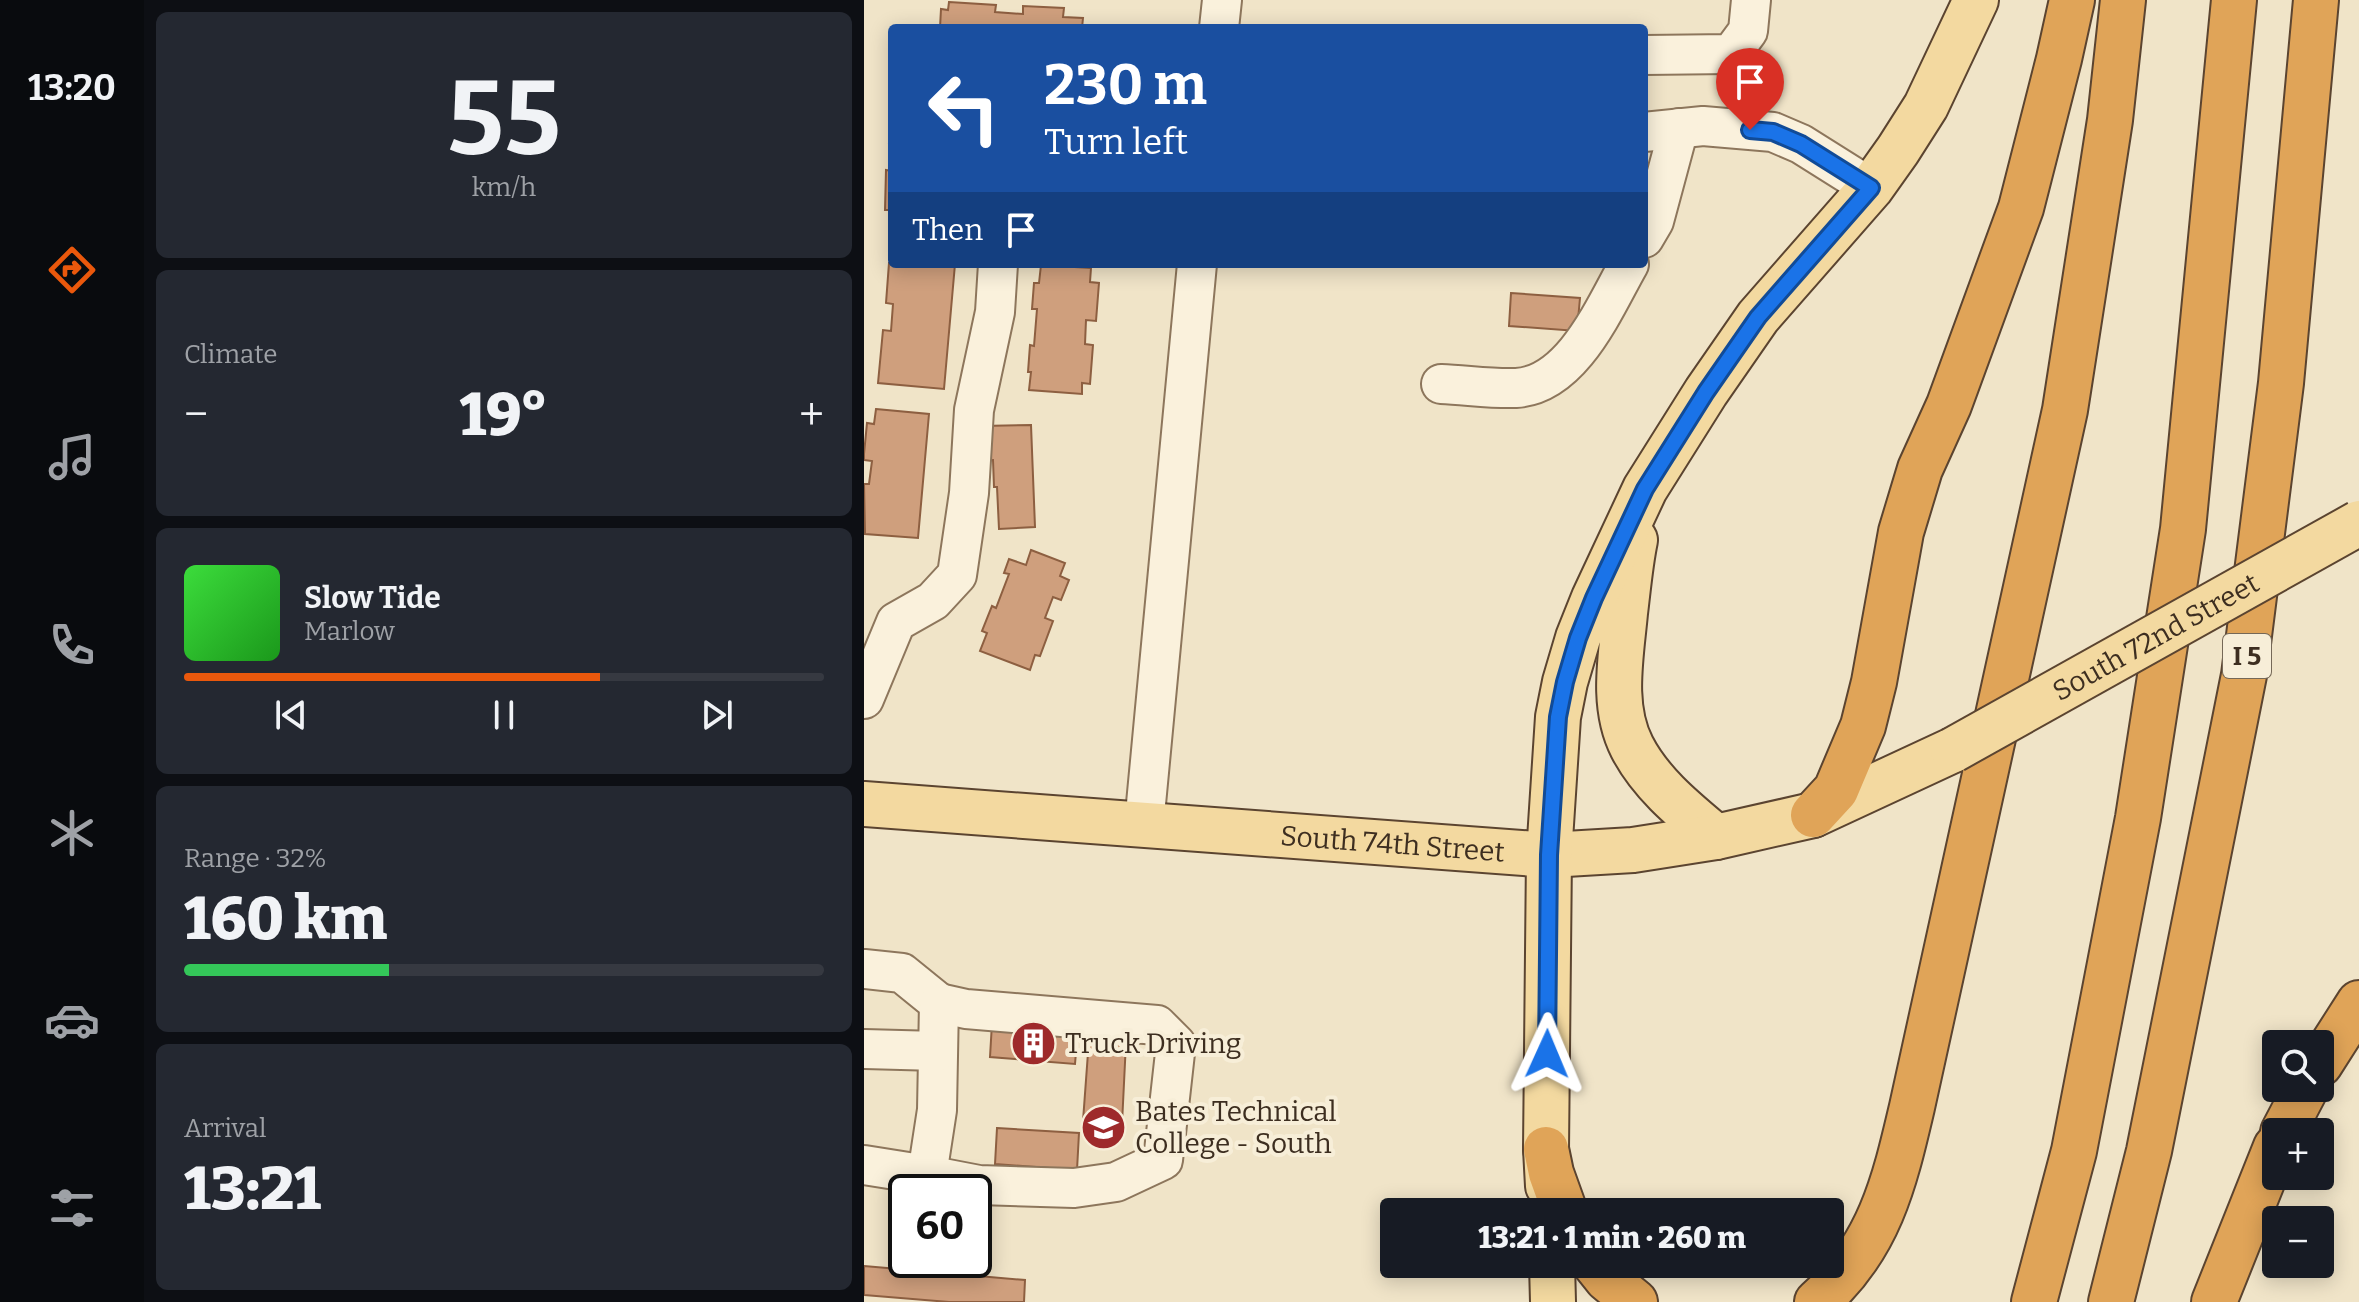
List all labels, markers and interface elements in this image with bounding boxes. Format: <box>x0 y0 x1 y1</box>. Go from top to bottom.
pin <box>1716 48 1784 130</box>
text: 230 m <box>1044 52 1207 119</box>
icon: left <box>912 56 1016 160</box>
text: 55 <box>447 57 561 182</box>
icon: arrive <box>1728 60 1772 104</box>
text: 13:20 <box>28 66 116 110</box>
text: Turn left <box>1044 120 1188 164</box>
text: km/h <box>472 172 536 203</box>
icon: arrive <box>999 208 1043 252</box>
text: Then <box>912 212 983 248</box>
icon: directions <box>44 242 100 298</box>
text: Climate <box>184 339 278 370</box>
text: 19° <box>459 379 548 451</box>
text: − <box>184 388 208 441</box>
text: + <box>799 388 824 441</box>
icon: music <box>44 429 100 485</box>
street label: South 72nd Street <box>2047 566 2264 708</box>
text: Slow Tide <box>304 580 441 616</box>
text: Marlow <box>304 616 395 647</box>
icon: phone <box>44 617 100 673</box>
road number: I 5 <box>2223 634 2271 678</box>
icon: previous <box>269 693 313 737</box>
icon: pause <box>482 693 526 737</box>
icon: next <box>695 693 739 737</box>
icon: climate <box>44 805 100 861</box>
street label: South 74th Street <box>1279 819 1506 868</box>
text: Range · 32% <box>184 843 327 874</box>
text: 160 km <box>184 883 387 955</box>
icon: car <box>44 992 100 1048</box>
position arrow <box>1505 1012 1589 1096</box>
building icon: Truck Driving <box>1010 1019 1058 1067</box>
place label: Truck Driving <box>1065 1027 1241 1060</box>
map controls <box>2262 1030 2334 1278</box>
button: search <box>2262 1030 2334 1102</box>
place label: Bates Technical College - South <box>1135 1095 1337 1160</box>
school or university icon: Bates Technical College - South <box>1080 1103 1128 1151</box>
text: Arrival <box>184 1113 266 1144</box>
button: + <box>2262 1118 2334 1190</box>
text: 13:21 <box>184 1153 321 1225</box>
speed limit sign: 60 <box>888 1174 992 1278</box>
icon: filters <box>44 1180 100 1236</box>
button: − <box>2262 1206 2334 1278</box>
text: 13:21 · 1 min · 260 m <box>1478 1220 1746 1256</box>

